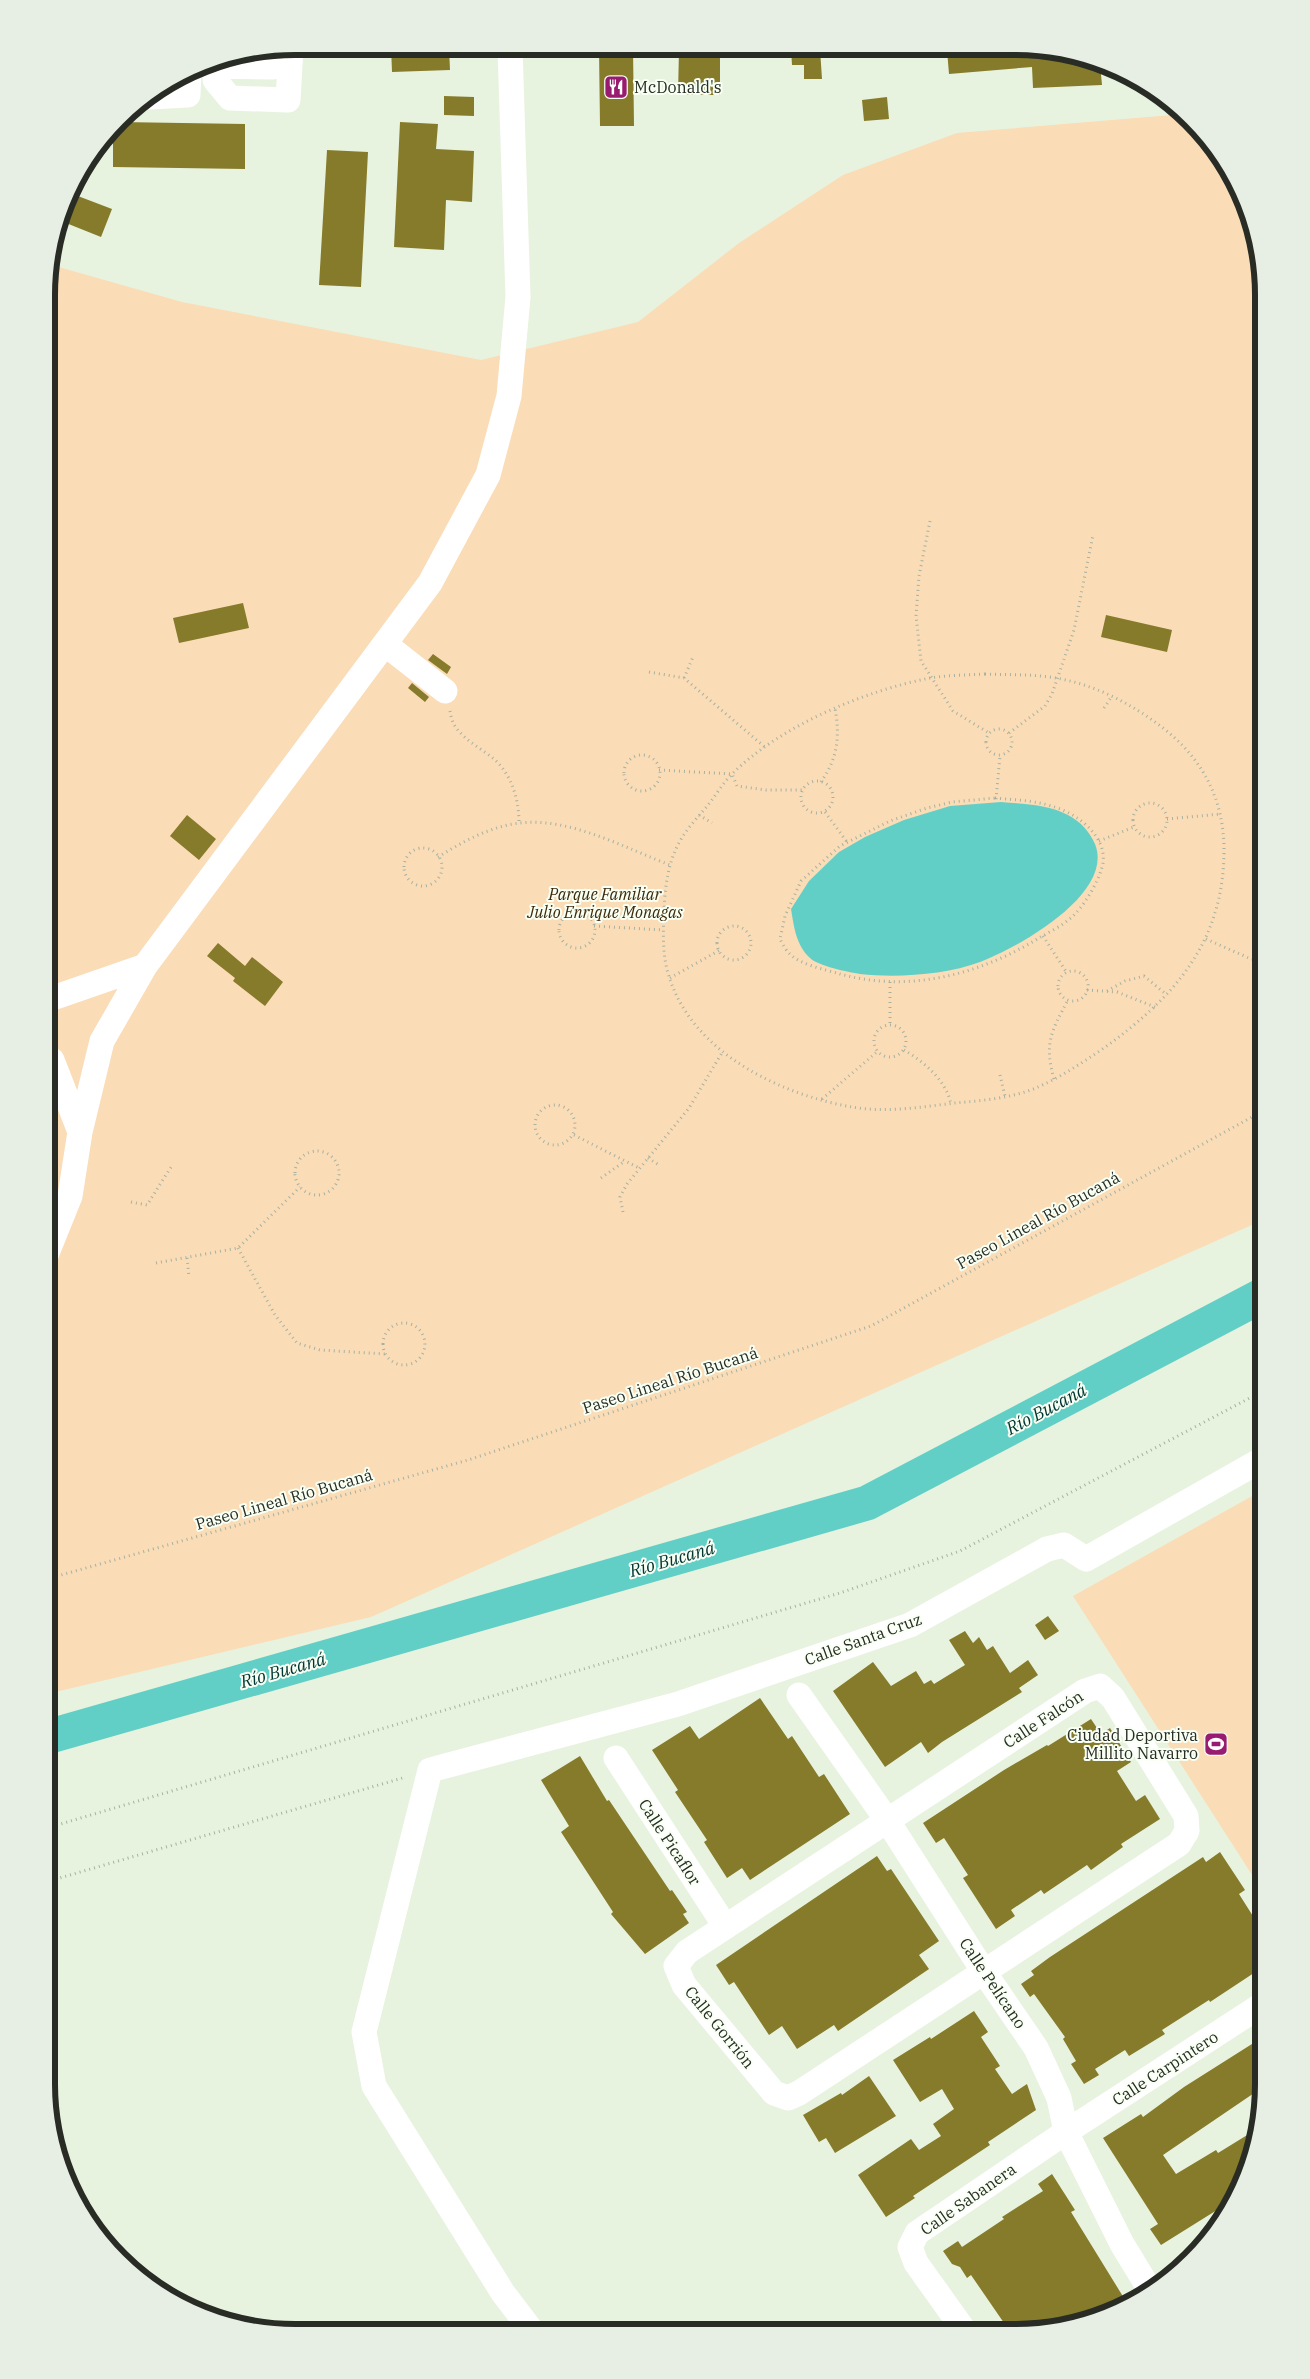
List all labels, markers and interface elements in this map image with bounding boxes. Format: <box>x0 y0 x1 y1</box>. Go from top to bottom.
restaurant icon: McDonald's <box>603 74 629 100</box>
place label: McDonald's <box>634 77 722 97</box>
park label: Parque Familiar Julio Enrique Monagas <box>526 884 683 922</box>
street label: Paseo Lineal Río Bucaná <box>953 1167 1123 1273</box>
street label: Paseo Lineal Río Bucaná <box>580 1342 760 1418</box>
water label: Río Bucaná <box>1001 1378 1090 1440</box>
street label: Paseo Lineal Río Bucaná <box>193 1464 375 1534</box>
water label: Río Bucaná <box>626 1536 718 1582</box>
street label: Calle Santa Cruz <box>802 1609 924 1669</box>
water label: Río Bucaná <box>237 1647 329 1693</box>
street label: Calle Falcón <box>999 1686 1087 1752</box>
place label: Ciudad Deportiva Millito Navarro <box>1067 1725 1198 1763</box>
sports icon: Ciudad Deportiva Millito Navarro <box>1203 1731 1229 1757</box>
street label: Calle Picaflor <box>635 1795 705 1889</box>
street label: Calle Pelícano <box>955 1934 1031 2032</box>
street label: Calle Gorrión <box>681 1982 759 2072</box>
street label: Calle Carpintero <box>1108 2026 1222 2110</box>
street label: Calle Sabanera <box>916 2159 1020 2239</box>

